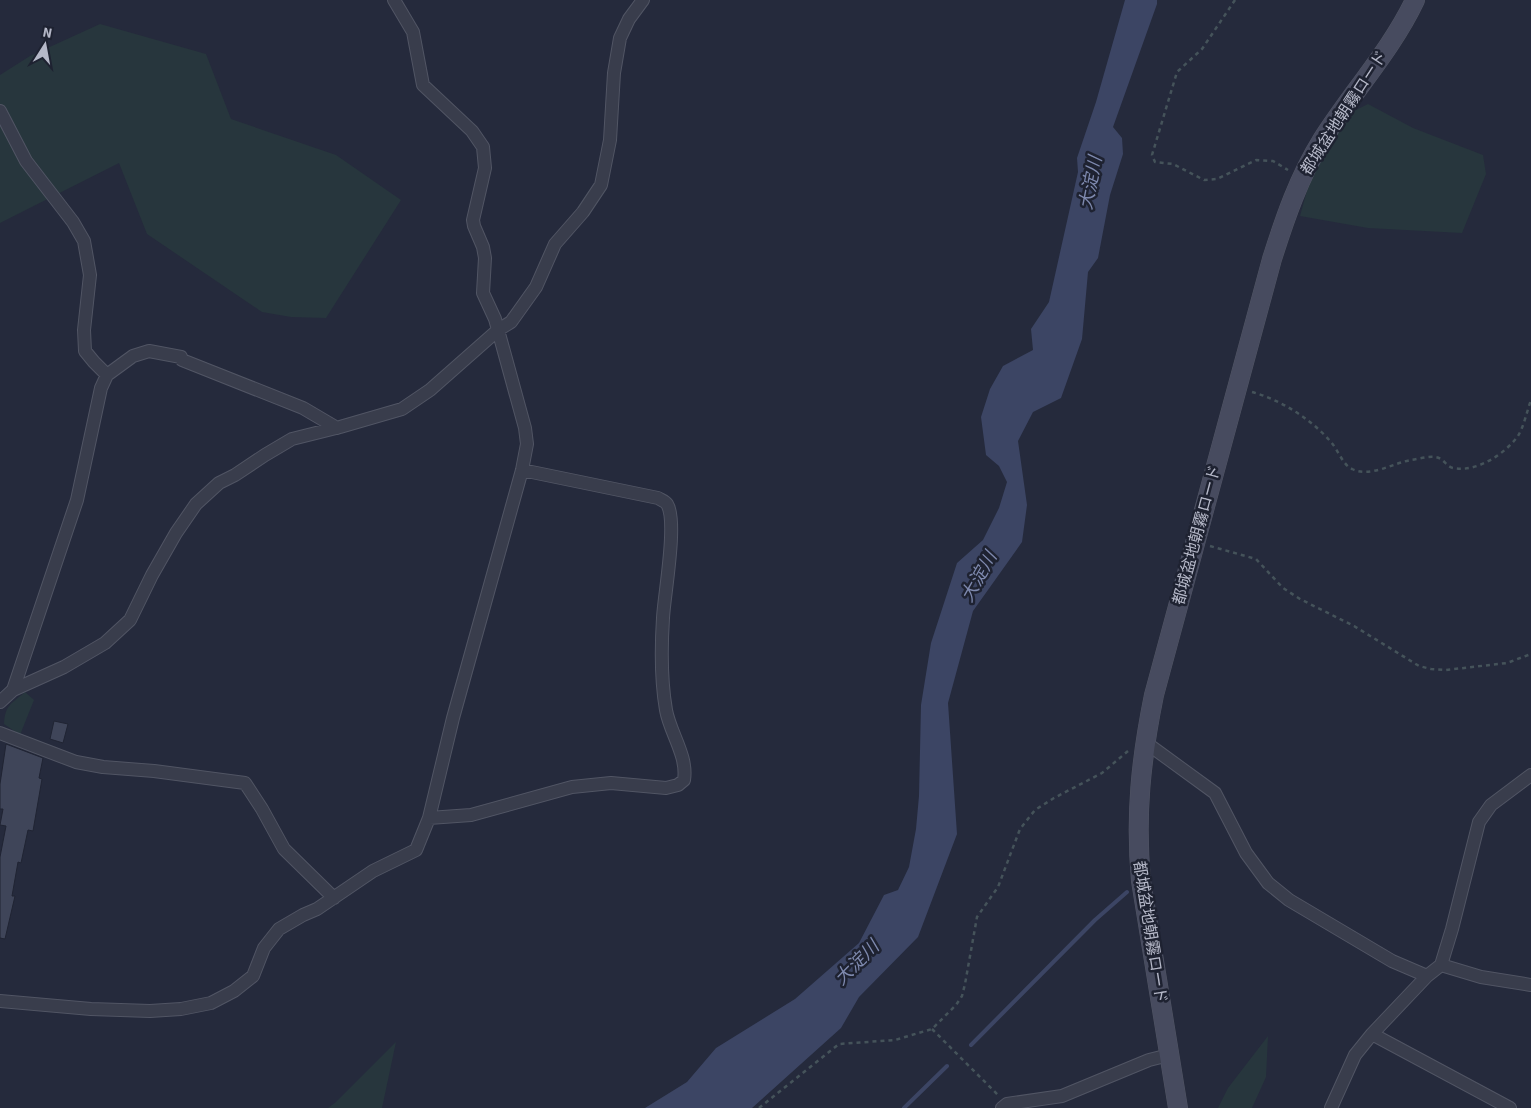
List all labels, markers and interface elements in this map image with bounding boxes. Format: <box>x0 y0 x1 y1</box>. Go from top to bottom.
north arrow <box>20 20 70 70</box>
text: N <box>41 23 54 44</box>
street label: 都城盆地朝霧ロード <box>1296 47 1392 179</box>
water label: 大淀川 <box>1074 152 1109 212</box>
street label: 都城盆地朝霧ロード <box>1168 463 1226 607</box>
water label: 大淀川 <box>955 546 1004 607</box>
street label: 都城盆地朝霧ロード <box>1128 859 1172 1005</box>
water label: 大淀川 <box>829 934 886 991</box>

